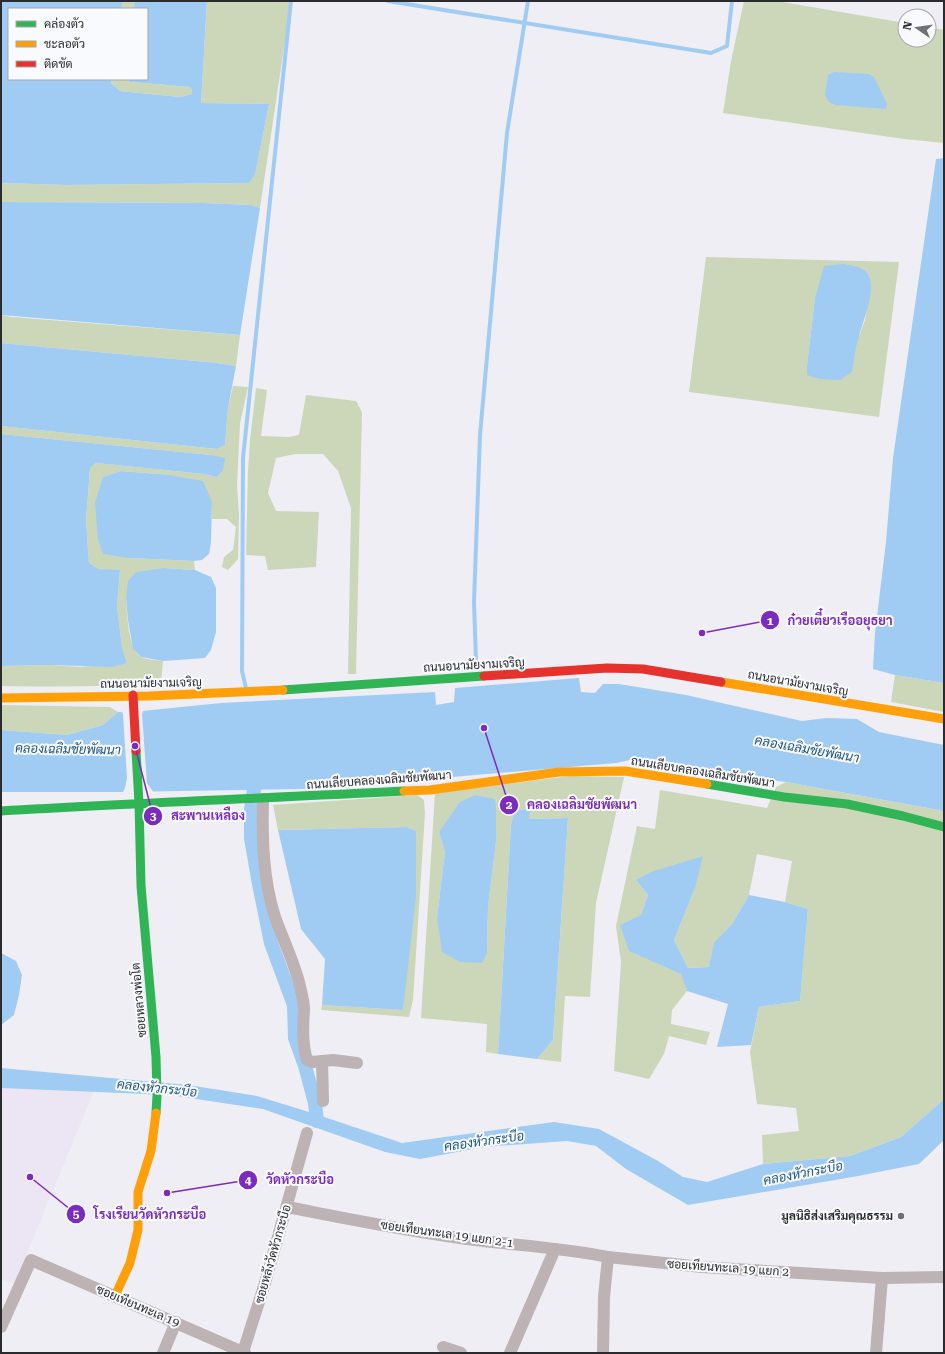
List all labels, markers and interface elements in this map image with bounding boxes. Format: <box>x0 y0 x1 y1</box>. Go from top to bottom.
legend <box>8 8 148 80</box>
north arrow <box>897 8 937 48</box>
text: คล่องตัว <box>44 17 84 31</box>
text: N <box>900 20 915 31</box>
text: ชะลอตัว <box>44 37 85 51</box>
text: ติดขัด <box>44 57 73 71</box>
text: ก๋วยเตี๋ยวเรืออยุธยา <box>787 607 893 631</box>
callout: ก๋วยเตี๋ยวเรืออยุธยา <box>760 608 901 633</box>
text: 1 <box>767 614 774 628</box>
street label: ถนนอนามัยงามเจริญ <box>423 655 525 675</box>
street label: ถนนอนามัยงามเจริญ <box>747 667 849 699</box>
street label: ถนนอนามัยงามเจริญ <box>100 675 202 691</box>
water label: คลองเฉลิมชัยพัฒนา <box>754 731 861 766</box>
water label: คลองเฉลิมชัยพัฒนา <box>15 740 121 757</box>
street label: ถนนเลียบคลองเฉลิมชัยพัฒนา <box>630 753 776 790</box>
street label: ถนนเลียบคลองเฉลิมชัยพัฒนา <box>306 767 452 792</box>
callout: คลองเฉลิมชัยพัฒนา <box>499 792 645 817</box>
text: คลองเฉลิมชัยพัฒนา <box>527 796 637 812</box>
text: 2 <box>506 798 513 812</box>
callout: สะพานเหลือง <box>143 803 253 828</box>
text: สะพานเหลือง <box>171 806 245 823</box>
text: 3 <box>150 809 157 823</box>
street label: ซอยหลวงพ่อโต <box>128 962 149 1038</box>
water label: คลองหัวกระบือ <box>116 1074 198 1100</box>
water label: คลองหัวกระบือ <box>443 1126 525 1154</box>
water label: คลองหัวกระบือ <box>762 1156 844 1188</box>
callout: วัดหัวกระบือ <box>238 1167 342 1192</box>
text: วัดหัวกระบือ <box>266 1170 334 1187</box>
text: 4 <box>245 1173 252 1187</box>
callout: โรงเรียนวัดหัวกระบือ <box>66 1202 215 1227</box>
street label: ซอยหลังวัดหัวกระบือ <box>252 1203 294 1305</box>
text: โรงเรียนวัดหัวกระบือ <box>93 1205 206 1222</box>
text: 5 <box>73 1207 80 1221</box>
place label: มูลนิธิส่งเสริมคุณธรรม <box>781 1209 893 1224</box>
marker: มูลนิธิส่งเสริมคุณธรรม <box>896 1211 906 1221</box>
street label: ซอยเทียนทะเล 19 แยก 2-1 <box>379 1217 515 1250</box>
street label: ซอยเทียนทะเล 19 แยก 2 <box>666 1256 790 1279</box>
street label: ซอยเทียนทะเล 19 <box>94 1281 182 1330</box>

